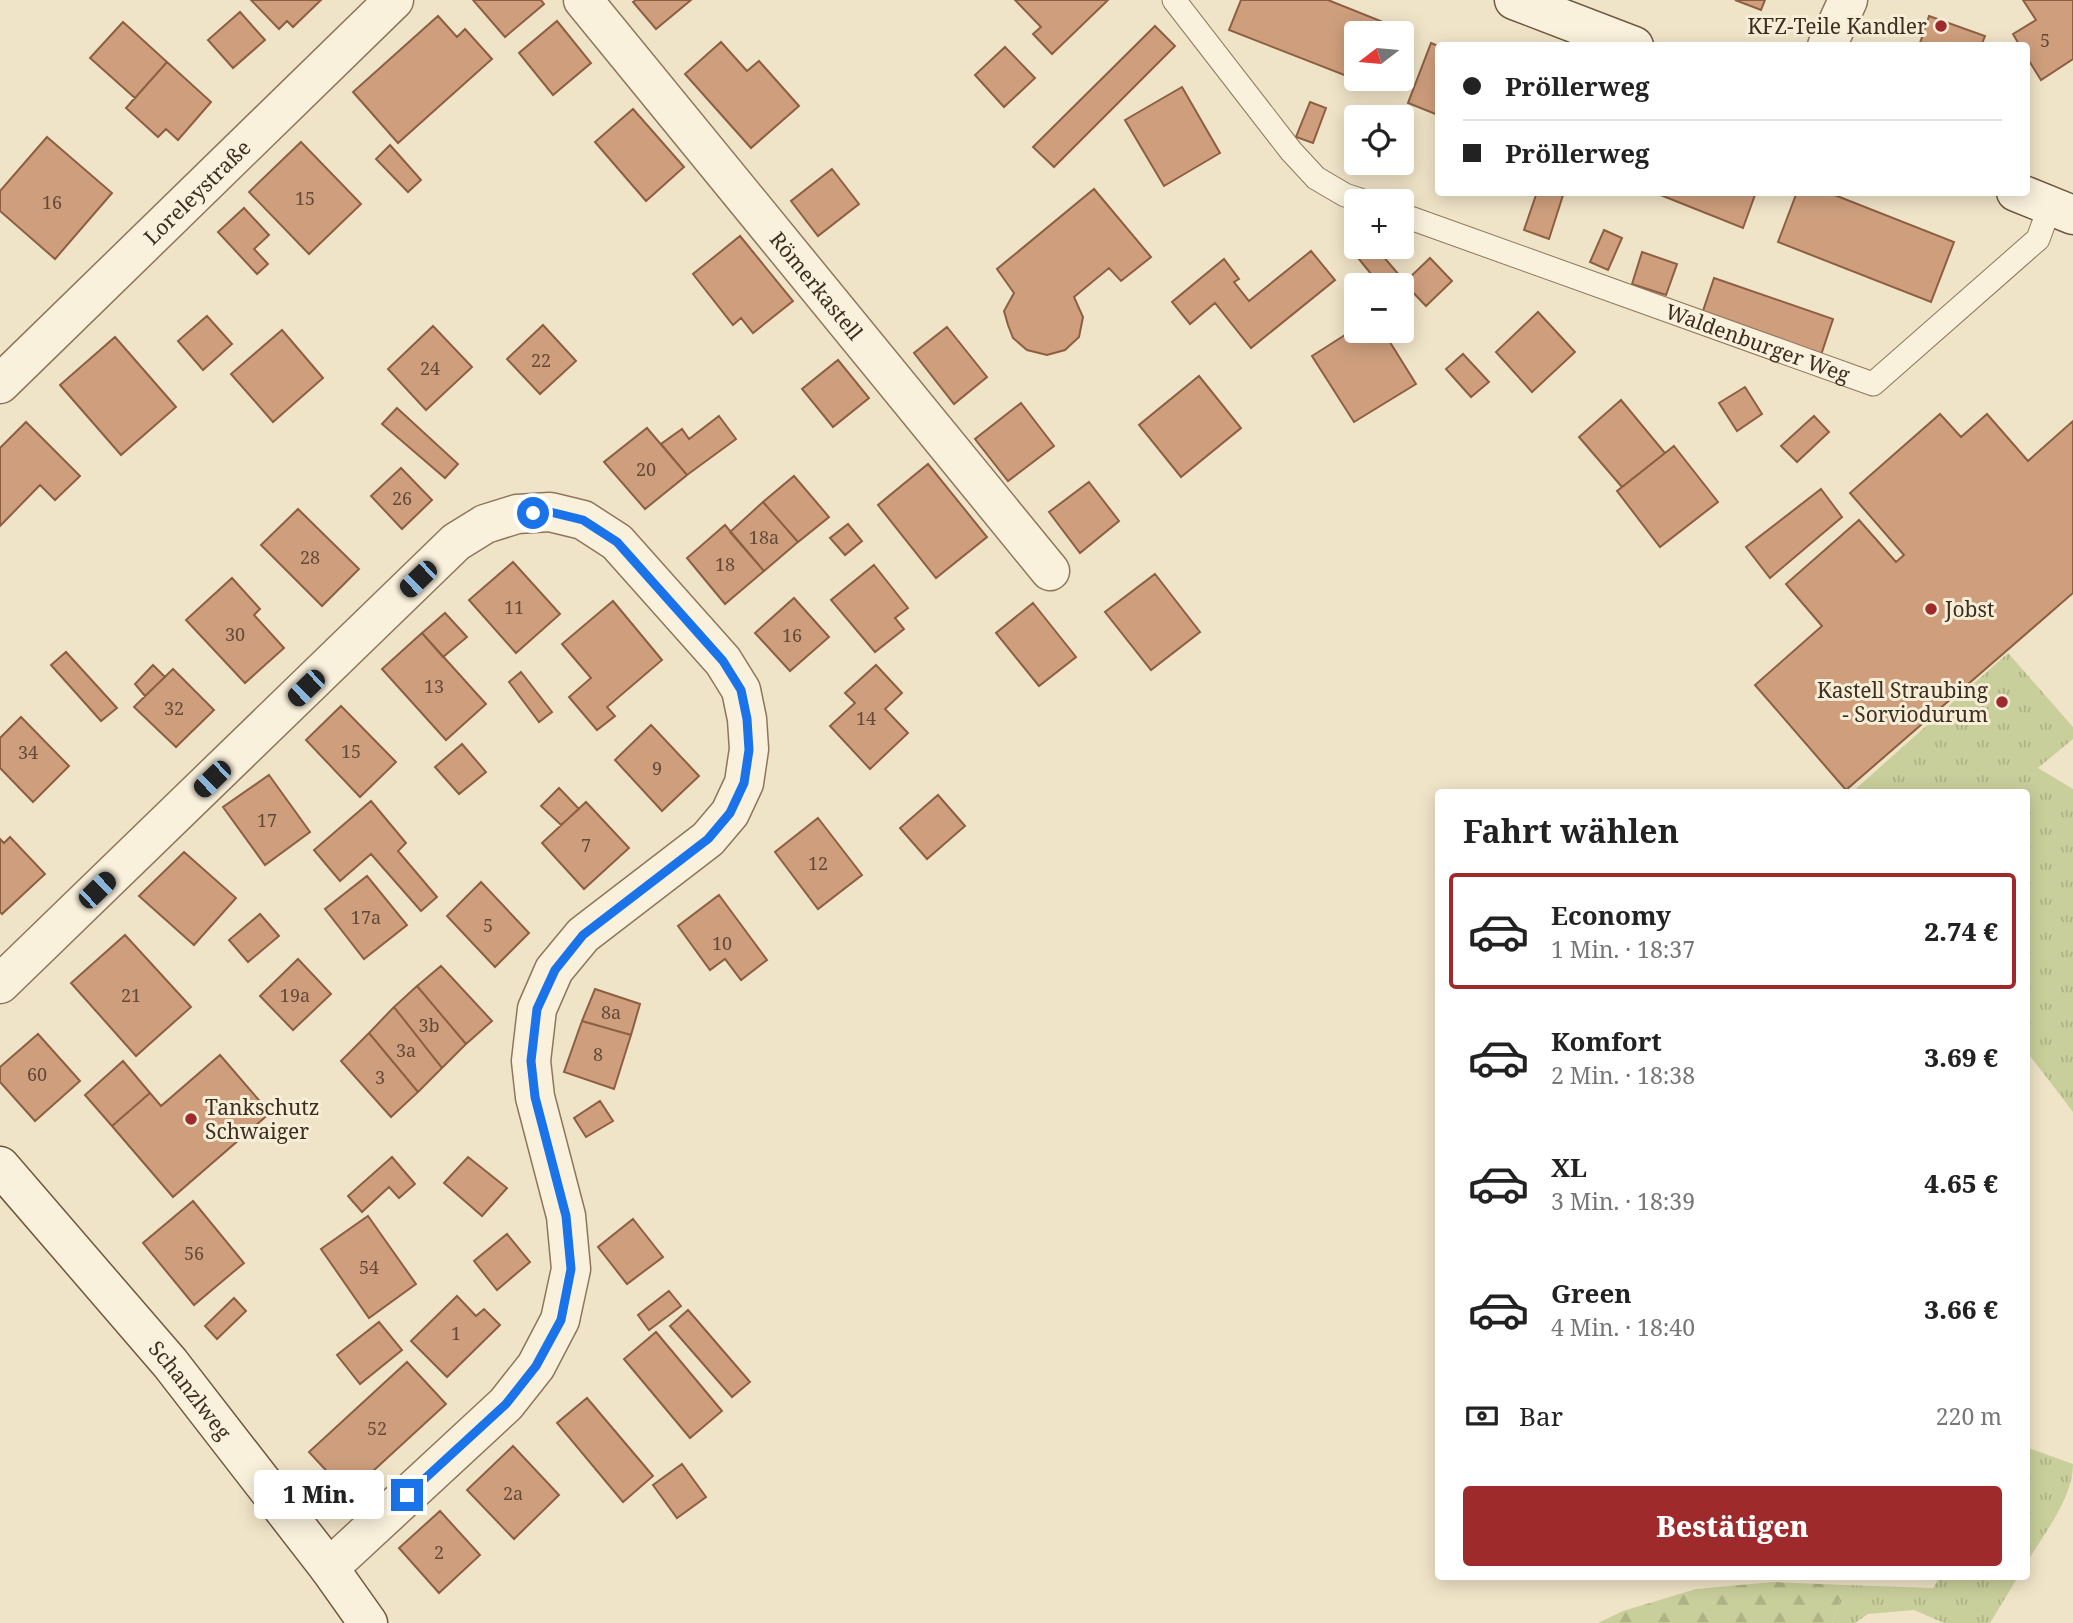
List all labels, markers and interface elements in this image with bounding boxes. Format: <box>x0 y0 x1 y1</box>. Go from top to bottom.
place label: KFZ-Teile Kandler <box>1747 12 1927 40</box>
marker: KFZ-Teile Kandler <box>1933 18 1949 34</box>
north arrow <box>1344 21 1414 91</box>
map controls <box>1344 21 1414 343</box>
house number: 5 <box>2040 28 2050 52</box>
text: Pröllerweg <box>1505 68 1650 104</box>
button: locate <box>1344 105 1414 175</box>
street label: Loreleystraße <box>137 134 257 251</box>
text: Pröllerweg <box>1505 135 1650 171</box>
house number: 15 <box>295 186 315 210</box>
button: + <box>1344 189 1414 259</box>
house number: 16 <box>42 190 62 214</box>
street label: Römerkastell <box>764 226 870 346</box>
button: − <box>1344 273 1414 343</box>
street label: Waldenburger Weg <box>1662 297 1854 389</box>
house number: 22 <box>531 348 551 372</box>
house number: 24 <box>420 356 440 380</box>
house number: 20 <box>636 457 656 481</box>
house number: 26 <box>392 486 412 510</box>
route start <box>517 497 549 529</box>
house number: 18a <box>749 525 779 549</box>
house number: 28 <box>300 545 320 569</box>
house number: 18 <box>715 552 735 576</box>
car <box>396 557 441 601</box>
house number: 11 <box>504 595 524 619</box>
place label: Jobst <box>1944 595 1994 623</box>
marker: Jobst <box>1923 601 1939 617</box>
house number: 30 <box>225 622 245 646</box>
house number: 16 <box>782 623 802 647</box>
car <box>284 666 329 710</box>
house number: 13 <box>424 674 444 698</box>
place label: Kastell Straubing - Sorviodurum <box>1817 676 1989 728</box>
marker: Kastell Straubing - Sorviodurum <box>1994 694 2010 710</box>
house number: 32 <box>164 696 184 720</box>
house number: 14 <box>856 706 876 730</box>
house number: 15 <box>341 739 361 763</box>
house number: 34 <box>18 740 38 764</box>
house number: 9 <box>652 756 662 780</box>
car <box>190 757 235 801</box>
house number: 17 <box>257 808 277 832</box>
text: Fahrt wählen <box>1463 809 1679 852</box>
house number: 7 <box>581 833 591 857</box>
house number: 12 <box>808 851 828 875</box>
car <box>75 868 120 912</box>
text: Economy <box>1551 897 1671 933</box>
icon: car <box>1467 900 1530 963</box>
house number: 17a <box>351 905 381 929</box>
house number: 5 <box>483 913 493 937</box>
text: 2.74 € <box>1924 913 1998 949</box>
house number: 10 <box>712 931 732 955</box>
text: 1 Min. · 18:37 <box>1551 933 1695 965</box>
house number: 21 <box>121 983 141 1007</box>
house number: 19a <box>280 983 310 1007</box>
house number: 8a <box>601 1000 621 1024</box>
house number: 3b <box>418 1013 440 1037</box>
text: Komfort <box>1551 1023 1662 1059</box>
icon: car <box>1467 1026 1530 1089</box>
house number: 3a <box>396 1038 416 1062</box>
text: 3.69 € <box>1924 1039 1998 1075</box>
house number: 8 <box>593 1042 603 1066</box>
text: 2 Min. · 18:38 <box>1551 1059 1695 1091</box>
house number: 60 <box>27 1062 47 1086</box>
house number: 3 <box>375 1065 385 1089</box>
place label: Tankschutz Schwaiger <box>205 1093 320 1145</box>
marker: Tankschutz Schwaiger <box>183 1111 199 1127</box>
text: XL <box>1551 1149 1587 1185</box>
icon: car <box>1467 1152 1530 1215</box>
text: 4.65 € <box>1924 1165 1998 1201</box>
text: 3 Min. · 18:39 <box>1551 1185 1695 1217</box>
house number: 56 <box>184 1241 204 1265</box>
house number: 54 <box>359 1255 379 1279</box>
text: Green <box>1551 1275 1632 1311</box>
icon: car <box>1467 1278 1530 1341</box>
text: 3.66 € <box>1924 1291 1998 1327</box>
text: 4 Min. · 18:40 <box>1551 1311 1695 1343</box>
house number: 1 <box>451 1321 461 1345</box>
street label: Schanzlweg <box>143 1335 238 1446</box>
icon: cash <box>1463 1397 1501 1435</box>
text: Bar <box>1519 1398 1563 1434</box>
text: 220 m <box>1936 1400 2002 1432</box>
house number: 52 <box>367 1416 387 1440</box>
callout: 1 Min. <box>253 1470 382 1520</box>
text: 1 Min. <box>283 1478 355 1510</box>
route end <box>391 1479 423 1511</box>
house number: 2a <box>503 1481 523 1505</box>
button: Bestätigen <box>1463 1486 2002 1566</box>
house number: 2 <box>434 1540 444 1564</box>

